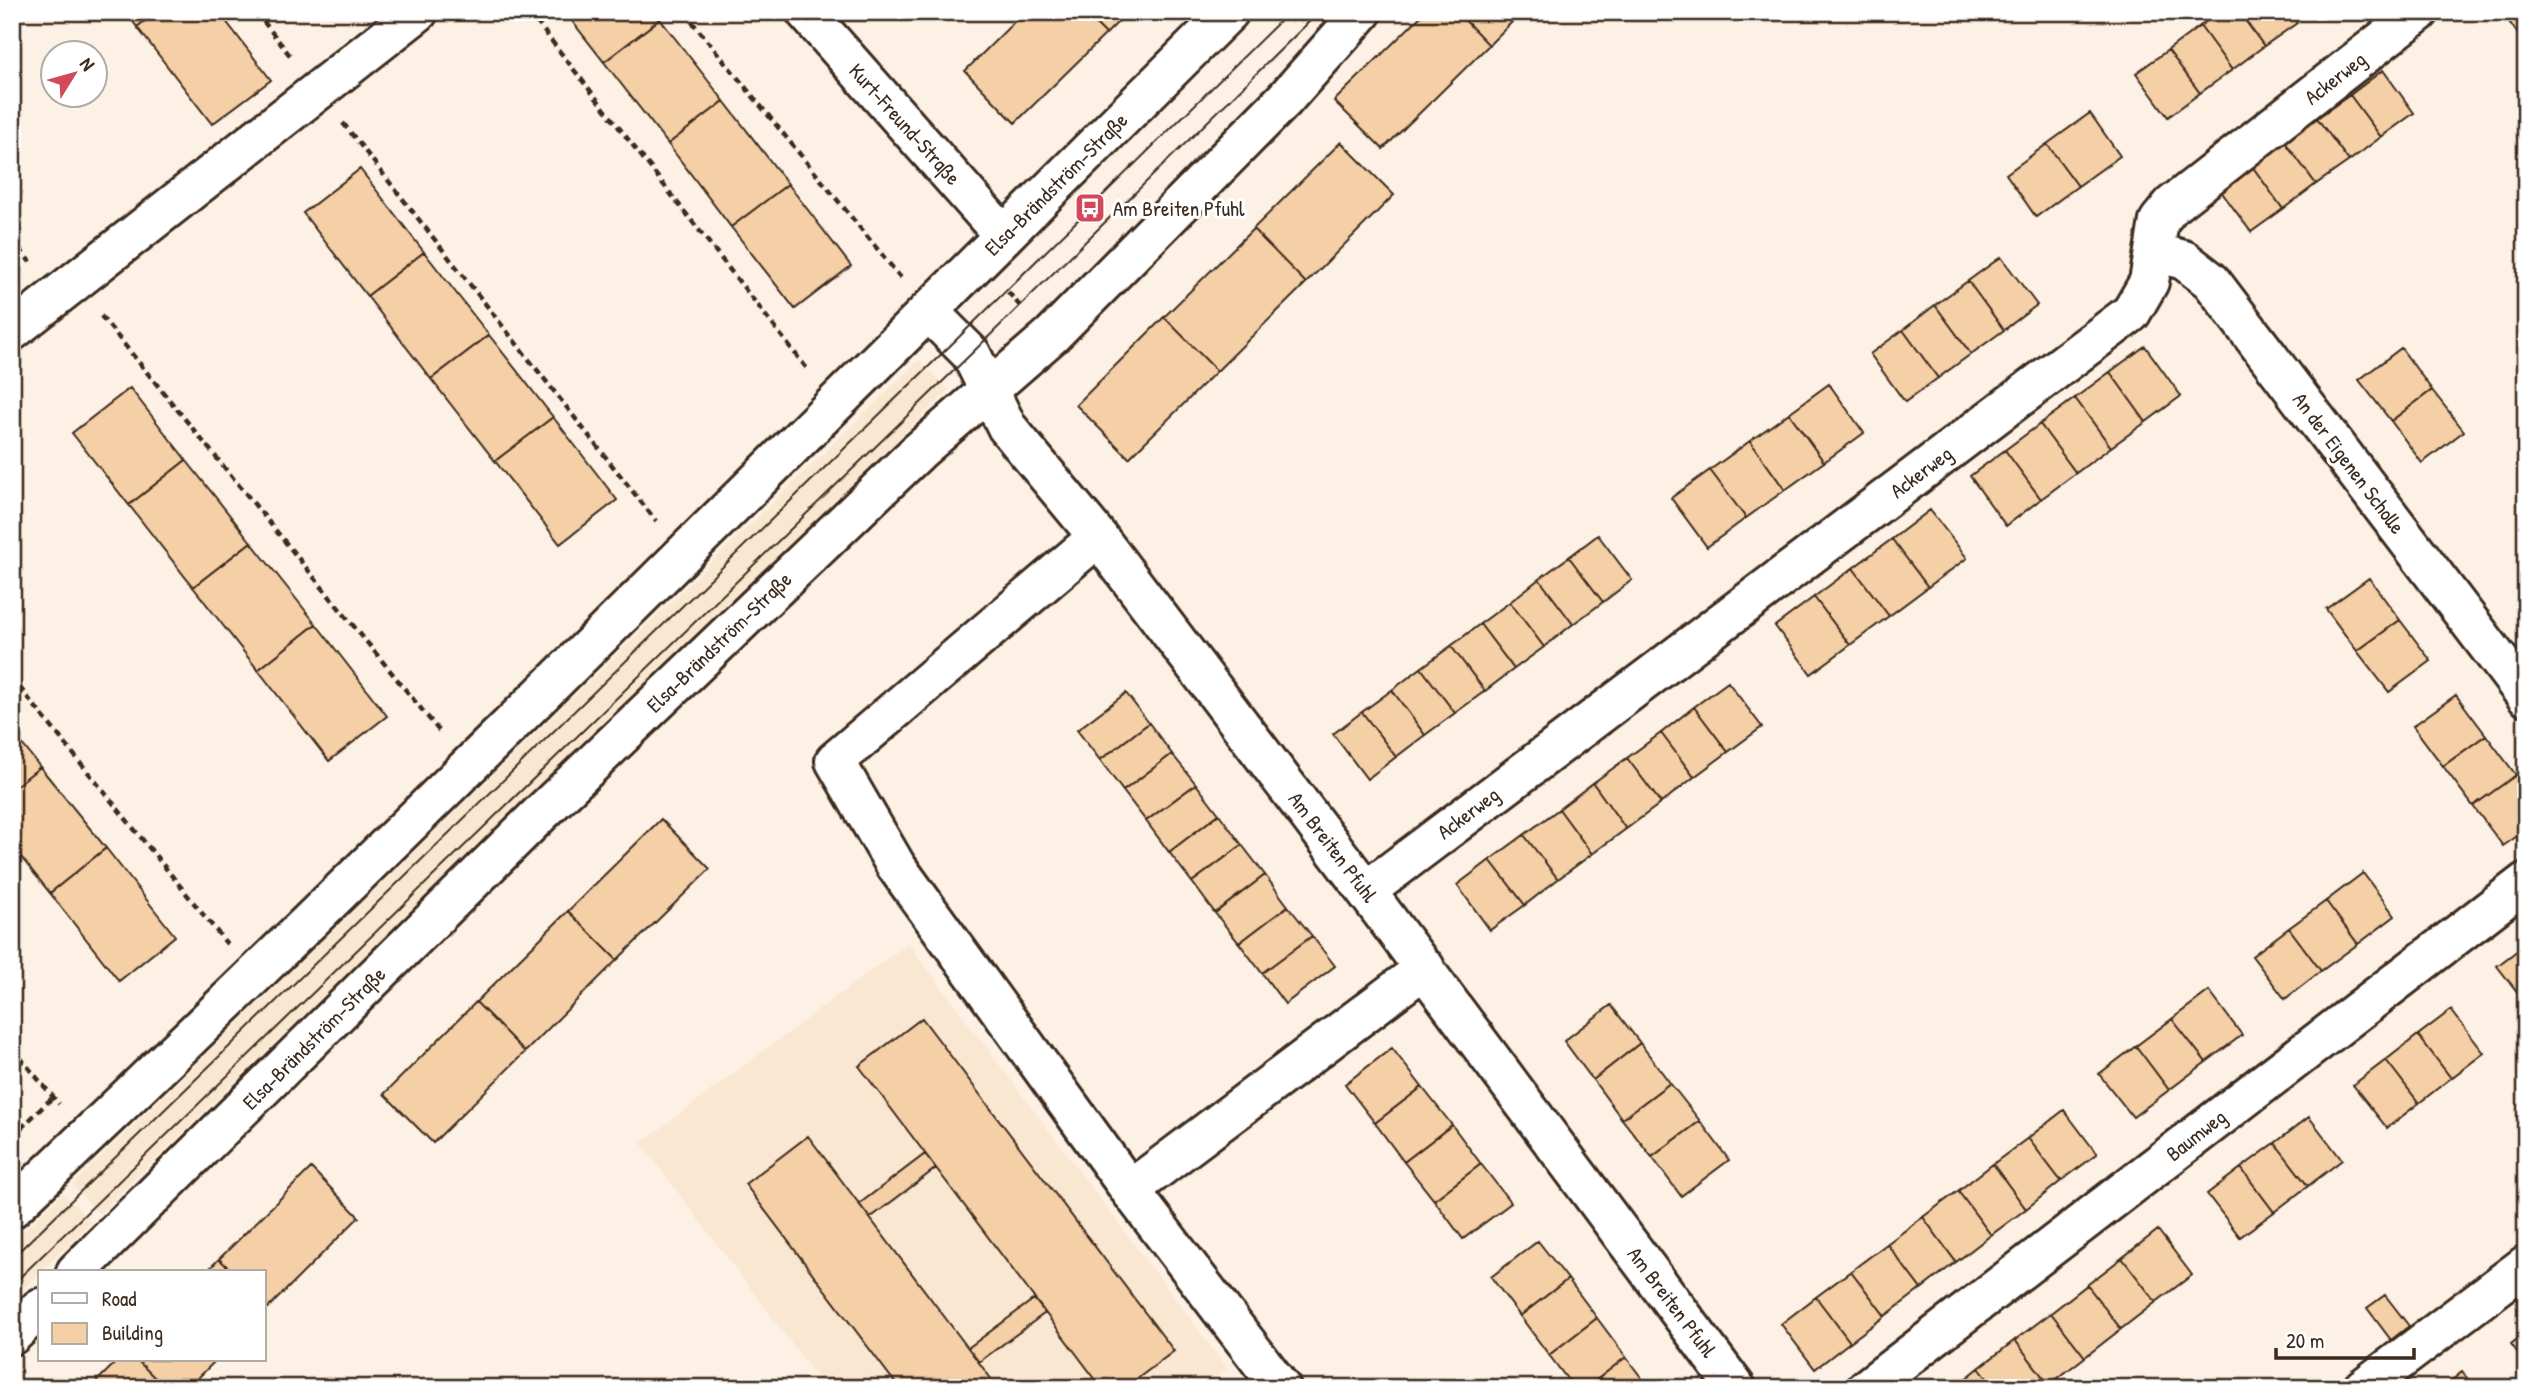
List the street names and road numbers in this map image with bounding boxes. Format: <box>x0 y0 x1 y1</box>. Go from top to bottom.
street label: Ackerweg <box>2298 45 2372 111</box>
street label: Kurt-Freund-Straße <box>842 57 968 191</box>
street label: Elsa-Brändström-Straße <box>978 106 1134 262</box>
street label: An der Eigenen Scholle <box>2286 386 2412 540</box>
street label: Ackerweg <box>1884 439 1958 505</box>
street label: Elsa-Brändström-Straße <box>640 565 798 719</box>
street label: Ackerweg <box>1431 780 1505 846</box>
street label: Am Breiten Pfuhl <box>1282 786 1384 909</box>
street label: Elsa-Brändström-Straße <box>236 960 392 1116</box>
street label: Baumweg <box>2160 1102 2232 1168</box>
street label: Am Breiten Pfuhl <box>1621 1241 1723 1364</box>

